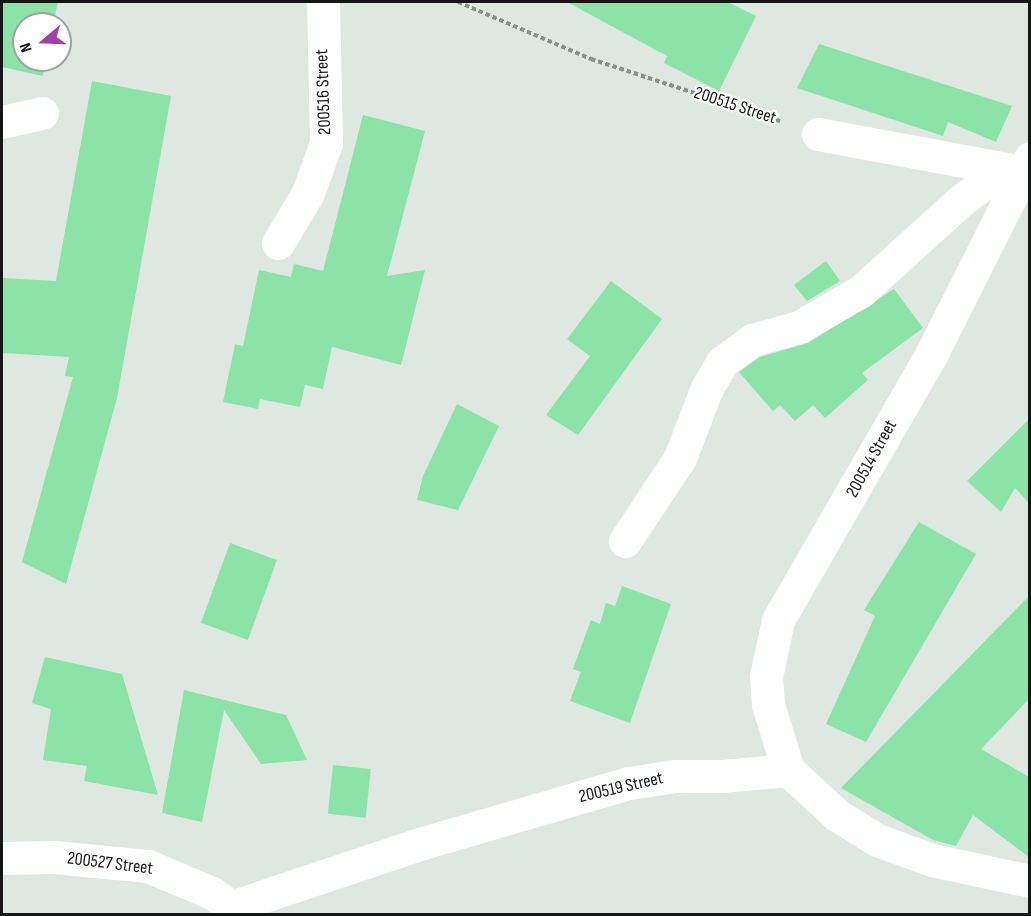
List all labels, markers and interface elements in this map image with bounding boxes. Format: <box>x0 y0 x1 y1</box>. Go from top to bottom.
north arrow <box>12 12 72 72</box>
text: N <box>16 40 37 55</box>
street label: 200516 Street <box>312 49 336 135</box>
street label: 200515 Street <box>691 83 779 129</box>
street label: 200514 Street <box>842 416 902 502</box>
street label: 200519 Street <box>577 768 665 808</box>
street label: 200527 Street <box>66 848 154 880</box>

